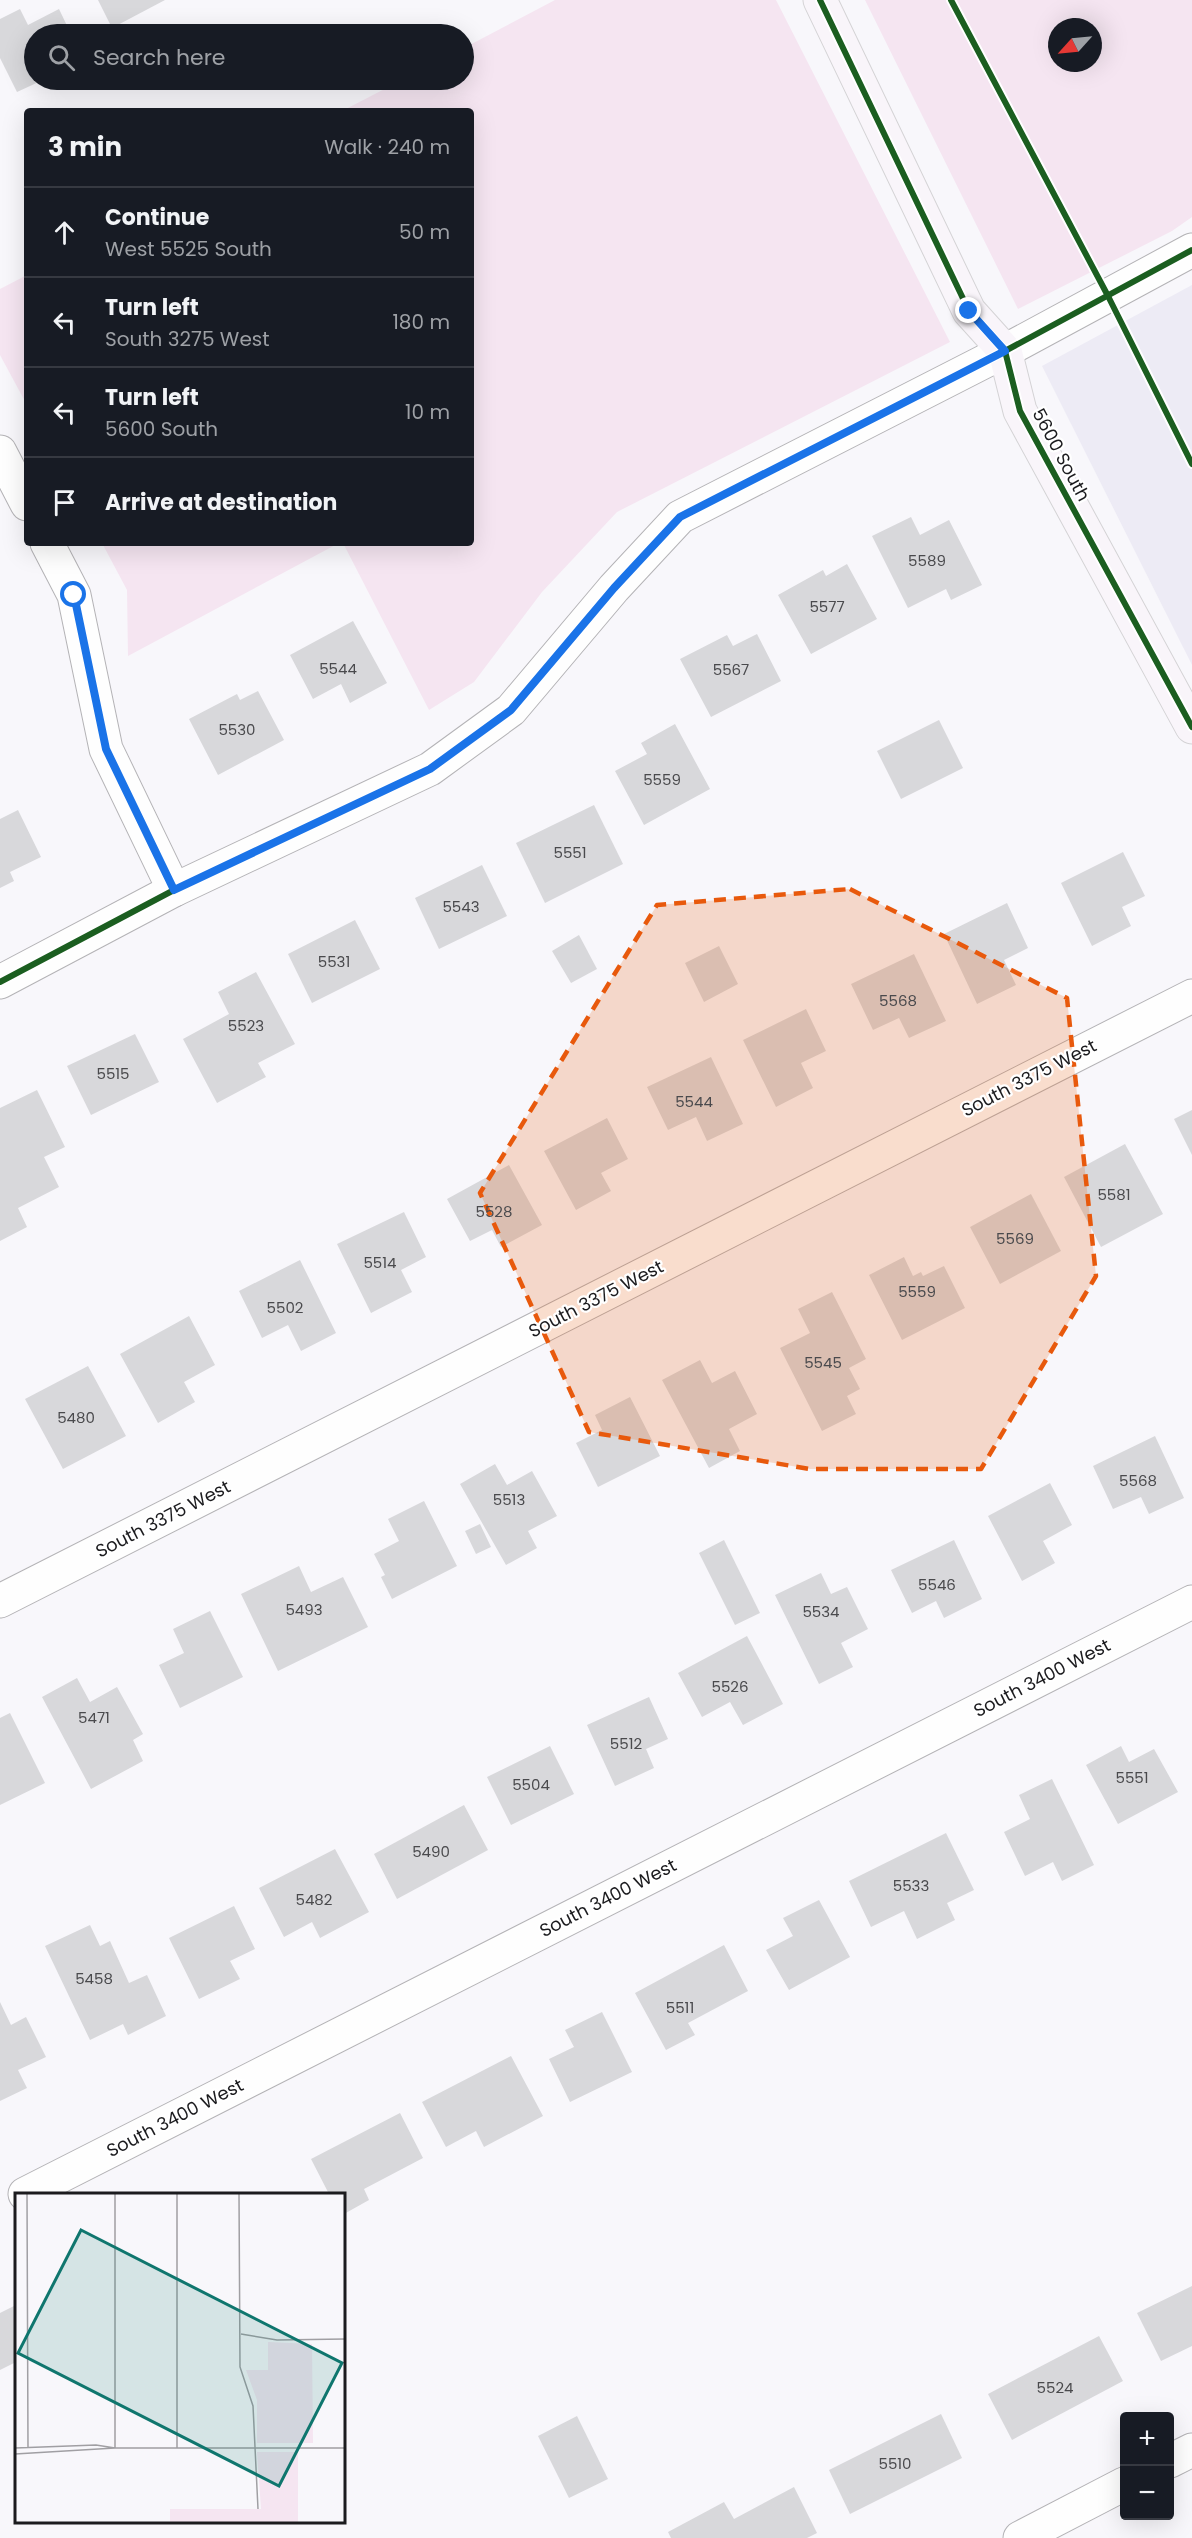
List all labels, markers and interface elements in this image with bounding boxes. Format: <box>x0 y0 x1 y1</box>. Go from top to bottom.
north arrow <box>1048 18 1102 72</box>
search box <box>24 24 474 90</box>
icon: search <box>45 41 78 74</box>
text: Search here <box>93 42 226 73</box>
text: 3 min <box>48 129 122 165</box>
text: Walk · 240 m <box>324 133 450 161</box>
text: Continue <box>105 202 209 233</box>
icon: ahead <box>48 216 81 249</box>
text: 50 m <box>399 218 450 246</box>
text: West 5525 South <box>105 235 272 263</box>
text: Turn left <box>105 292 199 323</box>
route end <box>955 297 981 323</box>
icon: left <box>48 306 81 339</box>
text: 180 m <box>392 308 450 336</box>
text: South 3275 West <box>105 325 270 353</box>
text: Turn left <box>105 382 199 413</box>
icon: left <box>48 396 81 429</box>
text: 10 m <box>405 398 450 426</box>
street label: 5600 South <box>1027 404 1096 506</box>
text: 5600 South <box>105 415 218 443</box>
icon: arrive <box>48 486 81 519</box>
text: Arrive at destination <box>105 487 337 518</box>
house number: 5589 <box>908 550 946 571</box>
route start <box>60 581 86 607</box>
house number: 5577 <box>809 596 845 617</box>
house number: 5544 <box>319 658 357 679</box>
house number: 5567 <box>713 659 749 680</box>
house number: 5530 <box>218 719 256 740</box>
house number: 5559 <box>643 769 681 790</box>
house number: 5551 <box>553 842 587 863</box>
house number: 5543 <box>442 896 480 917</box>
house number: 5531 <box>318 951 350 972</box>
house number: 5568 <box>879 990 917 1011</box>
house number: 5523 <box>228 1015 264 1036</box>
street label: South 3375 West <box>957 1033 1101 1122</box>
house number: 5515 <box>96 1063 130 1084</box>
house number: 5544 <box>675 1091 713 1112</box>
house number: 5581 <box>1097 1184 1131 1205</box>
house number: 5528 <box>476 1201 512 1222</box>
house number: 5569 <box>996 1228 1034 1249</box>
house number: 5514 <box>363 1252 397 1273</box>
street label: South 3375 West <box>524 1254 668 1343</box>
house number: 5559 <box>898 1281 936 1302</box>
house number: 5502 <box>267 1297 303 1318</box>
house number: 5545 <box>804 1352 842 1373</box>
house number: 5480 <box>57 1407 95 1428</box>
house number: 5568 <box>1119 1470 1157 1491</box>
street label: South 3375 West <box>91 1474 235 1563</box>
house number: 5513 <box>493 1489 525 1510</box>
house number: 5546 <box>918 1574 956 1595</box>
house number: 5493 <box>285 1599 323 1620</box>
house number: 5534 <box>802 1601 840 1622</box>
street label: South 3400 West <box>969 1632 1114 1723</box>
house number: 5526 <box>712 1676 749 1697</box>
house number: 5471 <box>78 1707 110 1728</box>
house number: 5512 <box>610 1733 642 1754</box>
house number: 5551 <box>1115 1767 1149 1788</box>
house number: 5504 <box>512 1774 550 1795</box>
house number: 5490 <box>412 1841 450 1862</box>
street label: South 3400 West <box>535 1852 680 1943</box>
house number: 5533 <box>893 1875 929 1896</box>
house number: 5482 <box>296 1889 332 1910</box>
house number: 5458 <box>75 1968 113 1989</box>
house number: 5511 <box>666 1997 694 2018</box>
street label: South 3400 West <box>102 2072 247 2163</box>
inset map <box>15 2193 345 2523</box>
house number: 5524 <box>1037 2377 1073 2398</box>
map controls <box>1120 2412 1174 2520</box>
button: + <box>1120 2412 1174 2466</box>
house number: 5510 <box>878 2453 912 2474</box>
button: − <box>1120 2466 1174 2520</box>

